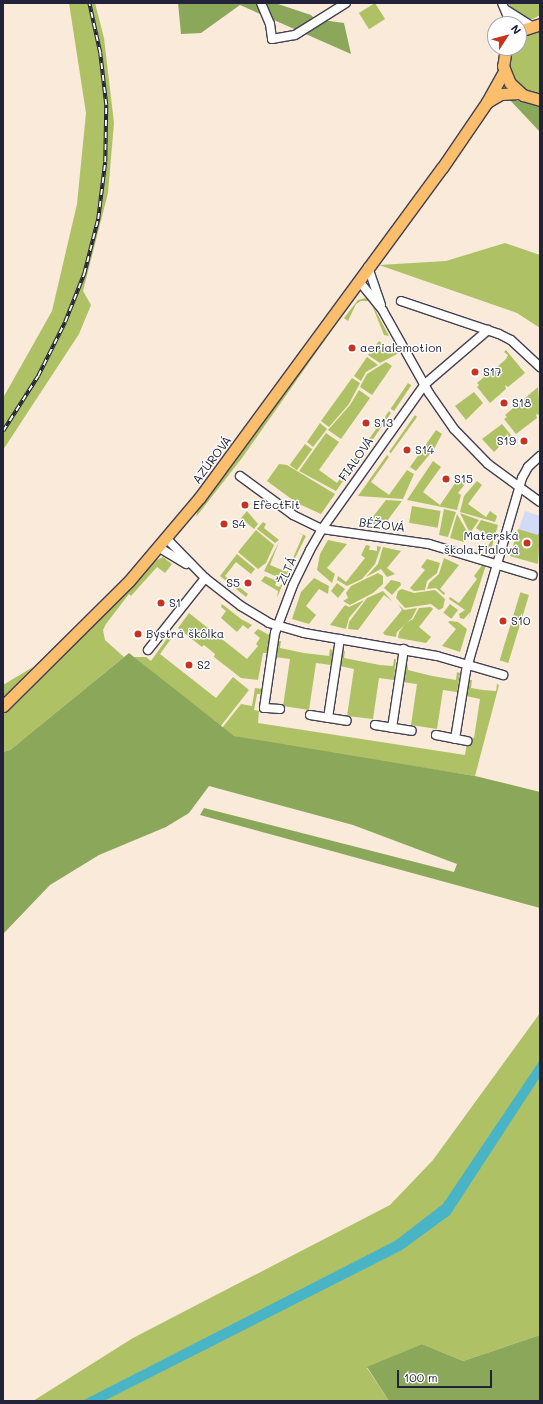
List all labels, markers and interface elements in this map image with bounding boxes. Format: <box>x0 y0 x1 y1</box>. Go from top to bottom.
north arrow <box>487 16 527 56</box>
text: N <box>508 21 525 37</box>
place label: aerialemotion <box>360 341 442 355</box>
marker: aerialemotion <box>347 343 357 353</box>
place label: S17 <box>483 365 502 379</box>
marker: S17 <box>470 367 480 377</box>
place label: S18 <box>512 396 531 410</box>
marker: S18 <box>499 398 509 408</box>
place label: S13 <box>374 416 393 430</box>
marker: S13 <box>361 418 371 428</box>
street label: AZÚROVÁ <box>189 433 235 487</box>
street label: FIALOVÁ <box>336 434 376 484</box>
place label: S19 <box>497 434 516 448</box>
marker: S19 <box>519 436 529 446</box>
place label: S14 <box>415 443 434 457</box>
marker: S14 <box>402 445 412 455</box>
place label: S15 <box>454 472 473 486</box>
marker: S15 <box>441 474 451 484</box>
place label: EfectFit <box>253 498 300 512</box>
marker: EfectFit <box>240 500 250 510</box>
street label: BÉŽOVÁ <box>358 515 406 535</box>
place label: S4 <box>232 517 246 531</box>
marker: S4 <box>219 519 229 529</box>
place label: Materská škola Fialová <box>444 529 519 557</box>
marker: Materská škola Fialová <box>522 538 532 548</box>
street label: ŽLTÁ <box>274 555 300 587</box>
place label: S5 <box>226 576 240 590</box>
marker: S5 <box>243 578 253 588</box>
place label: S1 <box>169 596 181 610</box>
marker: S1 <box>156 598 166 608</box>
place label: S10 <box>511 614 531 628</box>
marker: S10 <box>498 616 508 626</box>
place label: Bystrá škôlka <box>146 627 224 641</box>
marker: Bystrá škôlka <box>133 629 143 639</box>
place label: S2 <box>197 658 210 672</box>
marker: S2 <box>184 660 194 670</box>
scale bar <box>399 1362 494 1388</box>
text: 100 m <box>404 1369 438 1385</box>

